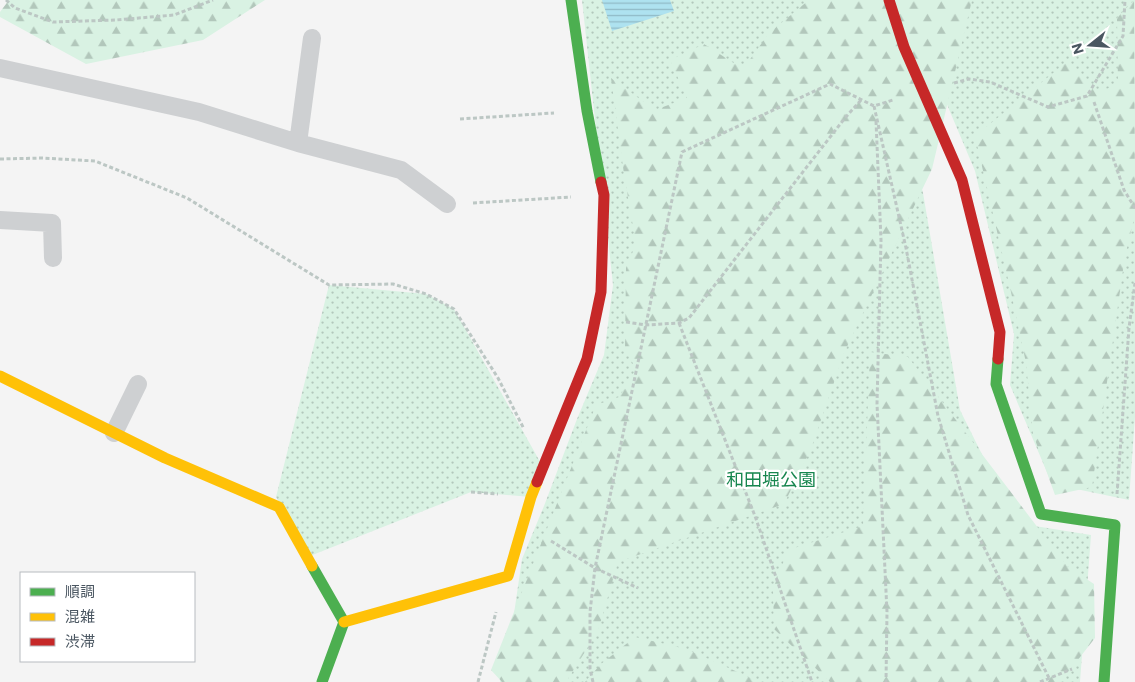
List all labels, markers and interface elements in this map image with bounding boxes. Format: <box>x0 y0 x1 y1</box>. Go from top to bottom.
north arrow <box>1065 20 1115 70</box>
text: N <box>1067 41 1087 56</box>
park label: 和田堀公園 <box>726 468 816 490</box>
legend <box>20 572 195 662</box>
text: 順調 <box>65 582 95 600</box>
text: 混雑 <box>65 607 95 625</box>
text: 渋滞 <box>65 632 95 650</box>

